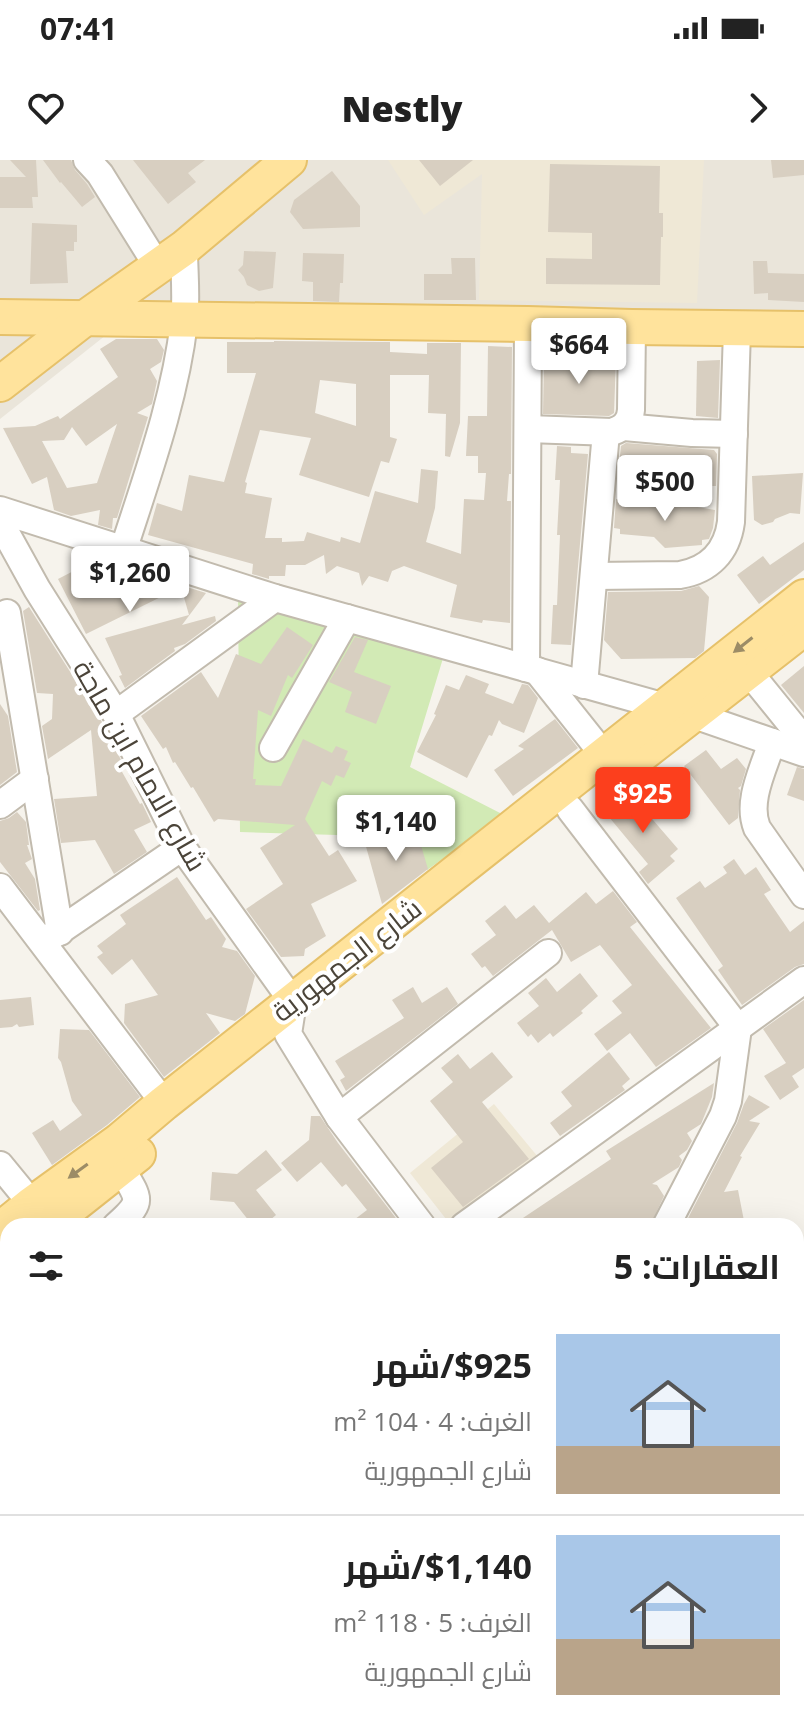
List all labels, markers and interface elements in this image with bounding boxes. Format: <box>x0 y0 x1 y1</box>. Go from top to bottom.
text: 07:41 <box>40 8 117 49</box>
text: Nestly <box>341 84 463 133</box>
icon: heart <box>24 86 68 130</box>
icon: forward <box>736 86 780 130</box>
pin: $664 <box>532 318 626 386</box>
text: $664 <box>549 326 609 362</box>
pin: $500 <box>618 455 712 523</box>
text: $500 <box>635 463 695 499</box>
pin: $1,260 <box>65 546 195 614</box>
text: $1,260 <box>89 554 171 590</box>
one-way arrow <box>733 636 753 653</box>
street label: شارع الامام ابن ماجة <box>63 652 217 879</box>
pin: $925 <box>596 767 690 835</box>
text: $925 <box>613 775 673 811</box>
pin: $1,140 <box>331 795 461 863</box>
text: $1,140 <box>355 803 437 839</box>
street label: شارع الجمهورية <box>263 888 429 1030</box>
one-way arrow <box>67 1163 88 1178</box>
text: العقارات: 5 <box>614 1243 780 1289</box>
icon: filters <box>24 1244 68 1288</box>
text: $925/شهر <box>374 1342 532 1388</box>
icon: home <box>620 1366 716 1462</box>
text: الغرف: 4 · 104 m² <box>333 1403 532 1439</box>
text: شارع الجمهورية <box>364 1452 532 1488</box>
text: $1,140/شهر <box>345 1543 532 1589</box>
icon: home <box>620 1567 716 1663</box>
text: الغرف: 5 · 118 m² <box>333 1604 532 1640</box>
text: شارع الجمهورية <box>364 1653 532 1689</box>

